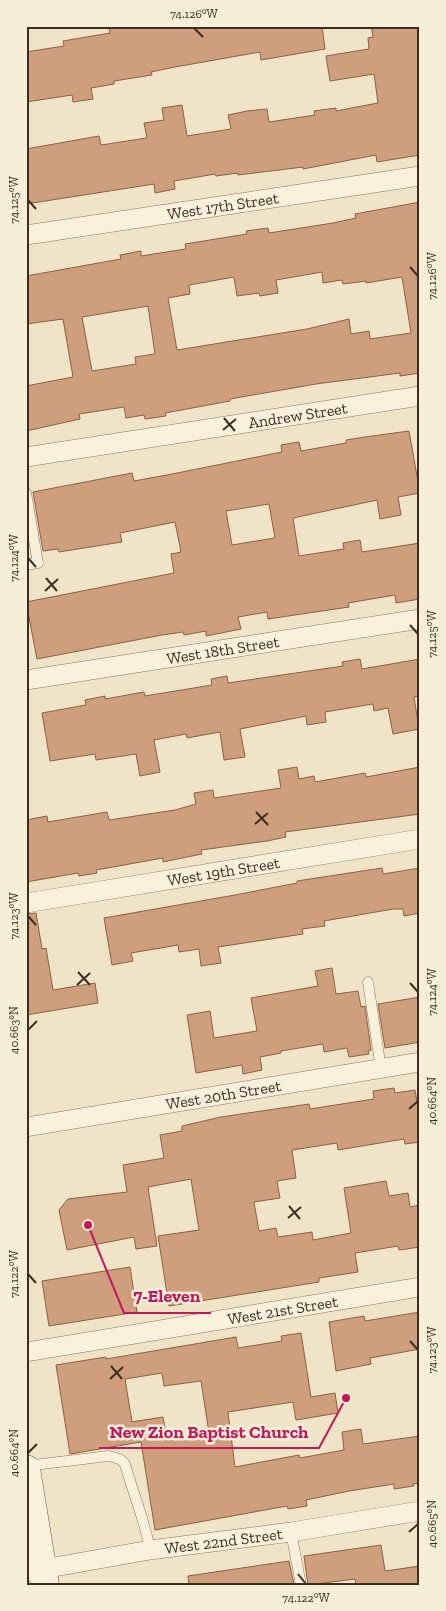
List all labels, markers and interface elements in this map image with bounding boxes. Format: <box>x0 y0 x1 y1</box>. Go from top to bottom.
text: 74.126°W <box>170 7 219 21</box>
text: 74.125°W <box>7 176 21 224</box>
street label: West 17th Street <box>166 188 280 224</box>
text: 74.126°W <box>425 251 439 300</box>
street label: Andrew Street <box>247 398 349 432</box>
text: 74.124°W <box>7 534 21 582</box>
text: 74.125°W <box>425 610 439 658</box>
street label: West 18th Street <box>165 632 280 668</box>
street label: West 19th Street <box>166 853 281 890</box>
text: 74.123°W <box>7 892 21 940</box>
text: 74.124°W <box>425 968 439 1016</box>
text: 40.663°N <box>7 1006 21 1054</box>
street label: West 20th Street <box>164 1076 282 1114</box>
text: 40.664°N <box>425 1077 439 1125</box>
text: 74.122°W <box>7 1250 21 1298</box>
callout: 7-Eleven <box>124 1280 211 1313</box>
text: 7-Eleven <box>134 1285 201 1307</box>
street label: West 21st Street <box>226 1292 339 1329</box>
text: 74.123°W <box>425 1326 439 1374</box>
callout: New Zion Baptist Church <box>99 1415 319 1448</box>
text: New Zion Baptist Church <box>109 1421 309 1443</box>
text: 40.664°N <box>7 1429 21 1477</box>
text: 40.665°N <box>425 1500 439 1548</box>
street label: West 22nd Street <box>163 1524 284 1558</box>
text: 74.122°W <box>282 1591 330 1605</box>

